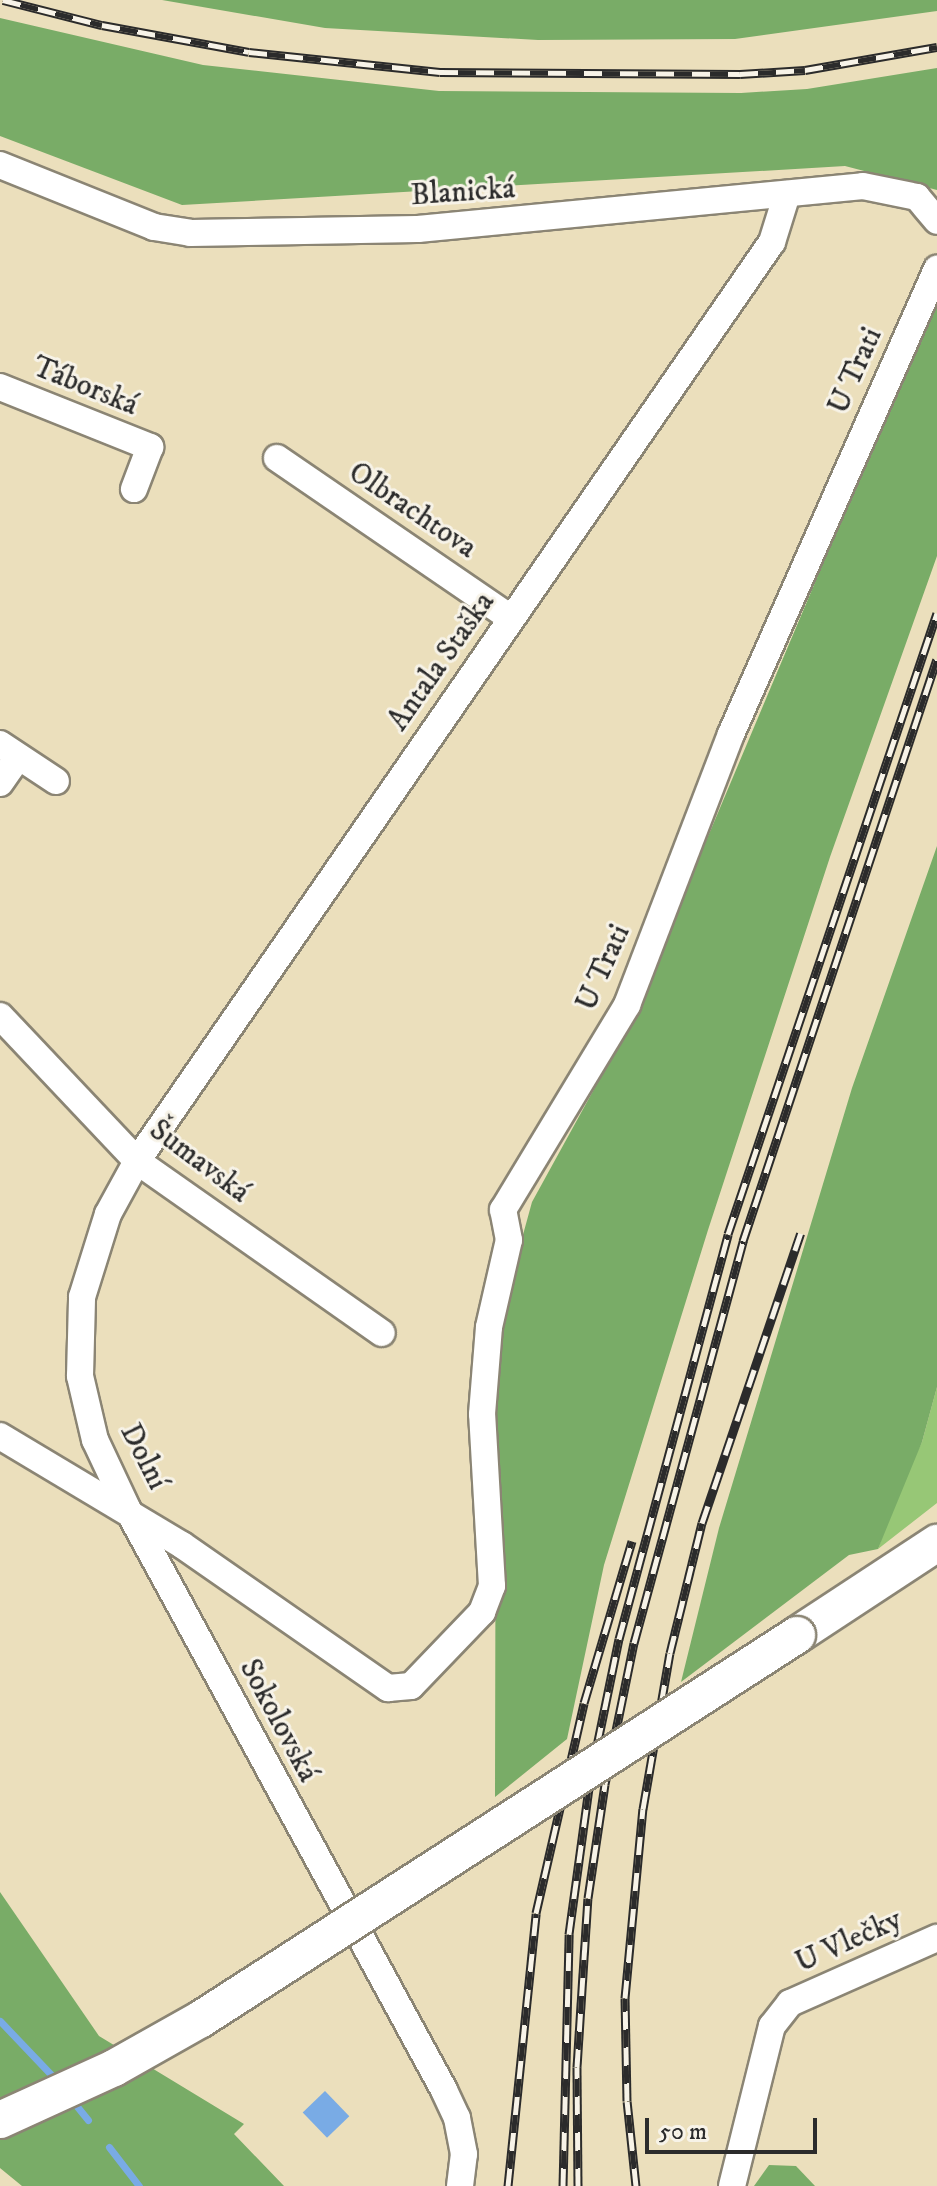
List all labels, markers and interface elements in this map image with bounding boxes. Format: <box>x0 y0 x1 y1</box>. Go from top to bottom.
street label: Blanická <box>410 171 516 215</box>
street label: U Trati <box>821 322 891 420</box>
street label: Táborská <box>27 350 143 424</box>
street label: Olbrachtova <box>341 455 483 567</box>
street label: Antala Staška <box>381 586 503 738</box>
street label: U Trati <box>569 919 639 1017</box>
street label: Šumavská <box>142 1113 256 1211</box>
street label: Dolní <box>111 1418 175 1496</box>
street label: Sokolovská <box>231 1654 325 1788</box>
street label: U Vlečky <box>790 1903 908 1981</box>
scale bar <box>649 2102 821 2152</box>
text: 50 m <box>659 2117 707 2147</box>

